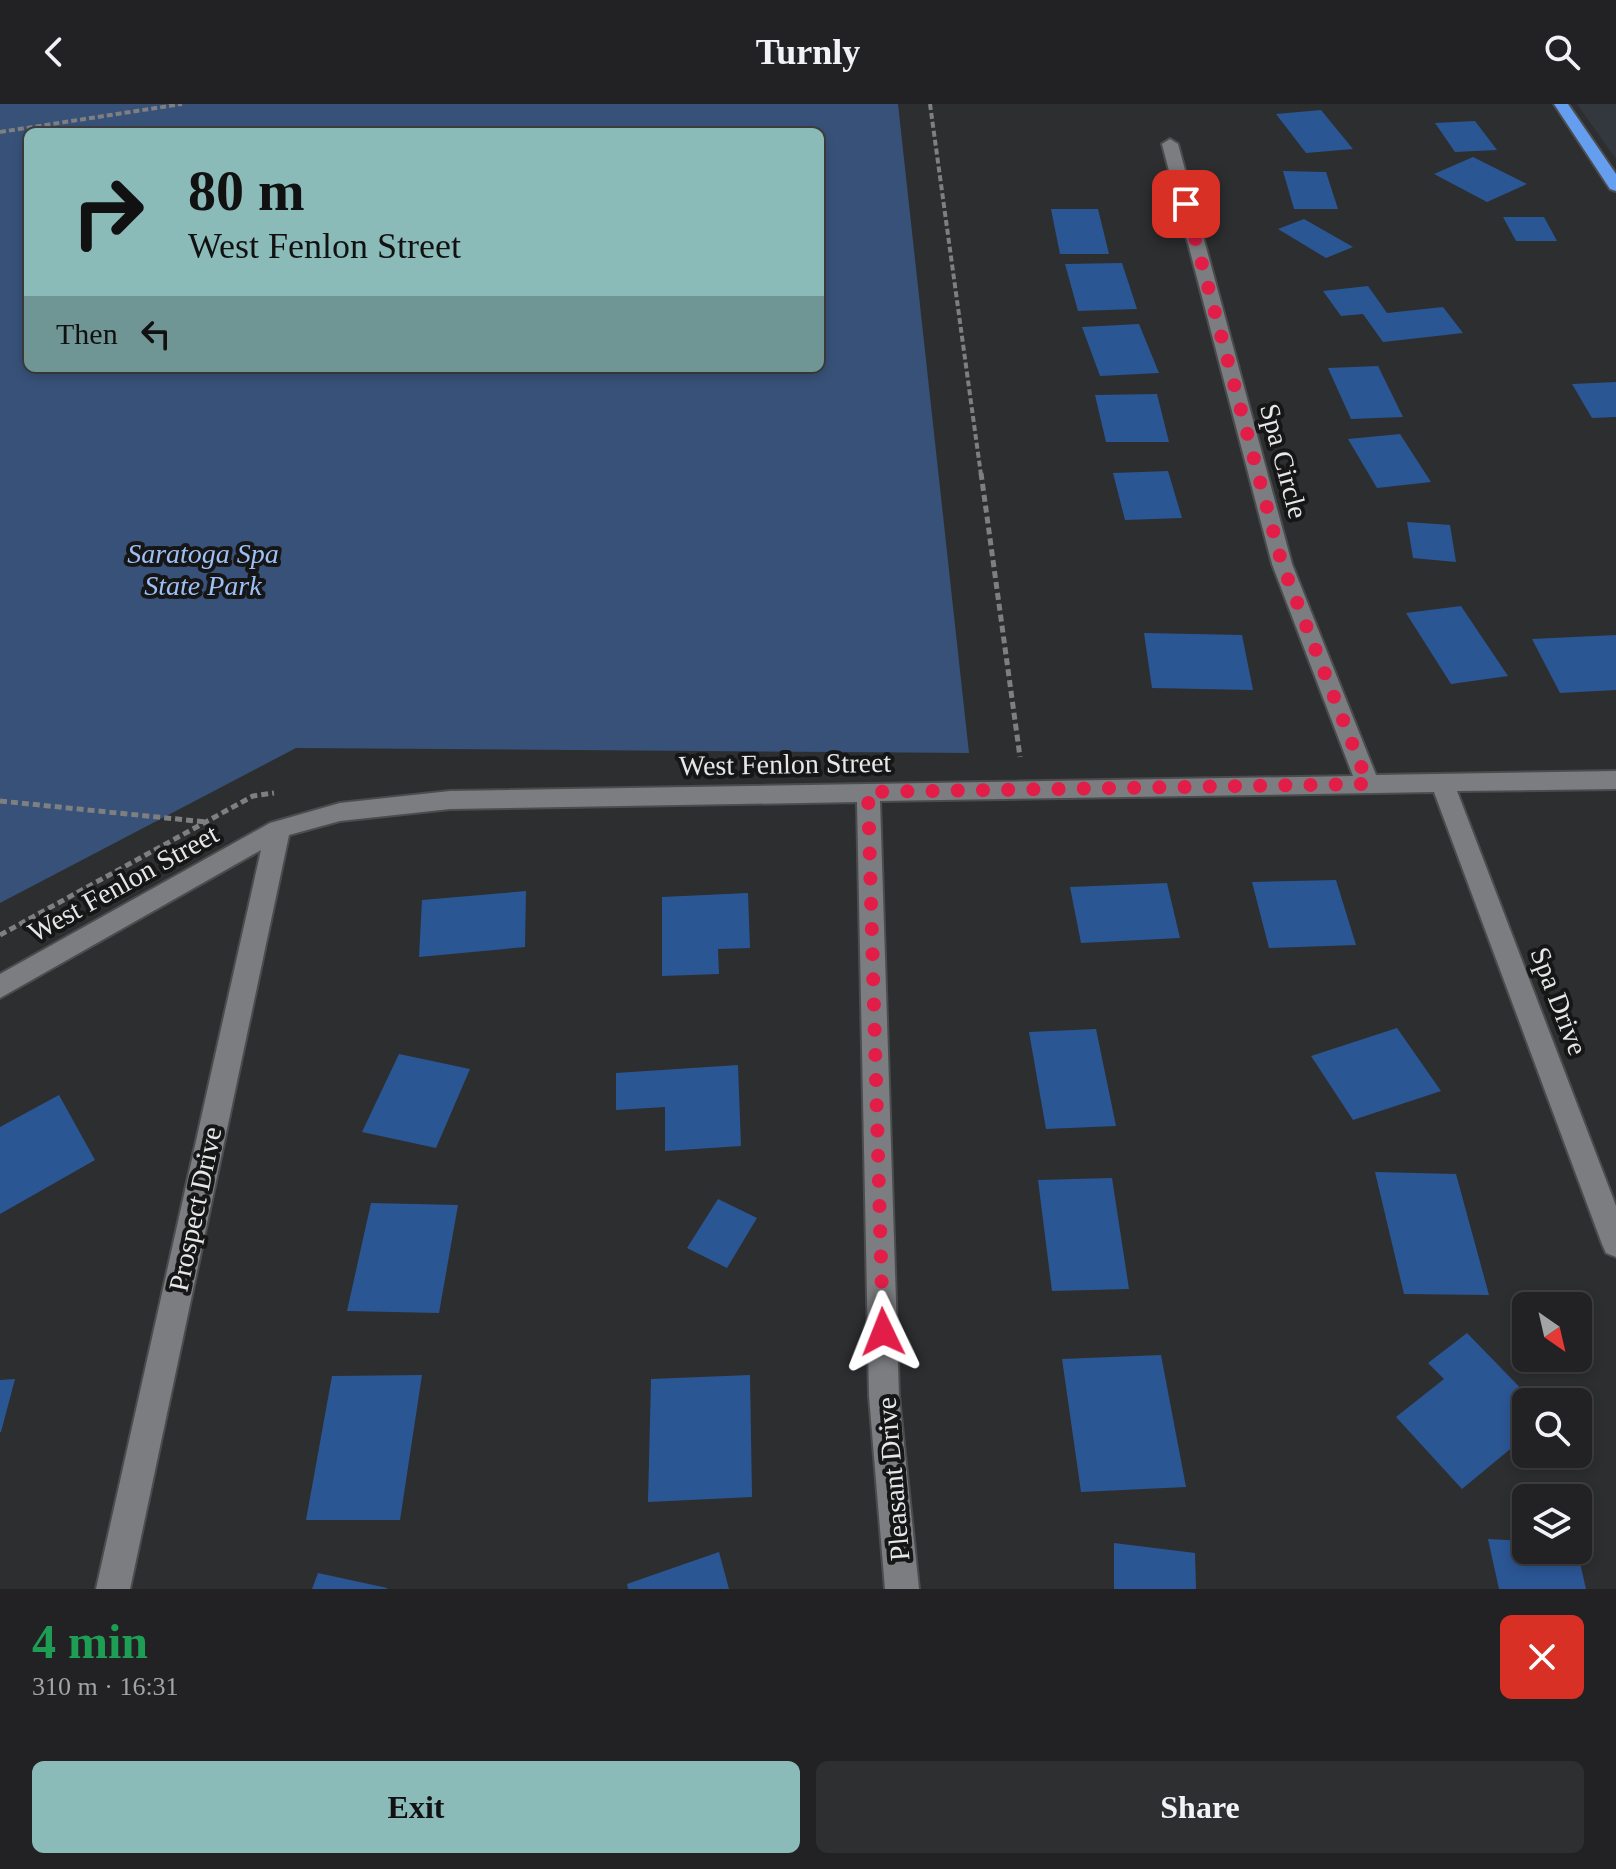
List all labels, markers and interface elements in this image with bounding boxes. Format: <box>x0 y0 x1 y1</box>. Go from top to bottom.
icon: back <box>32 30 76 74</box>
icon: search <box>1540 30 1584 74</box>
text: Turnly <box>756 32 860 72</box>
icon: right <box>56 160 160 264</box>
text: 80 m <box>188 160 305 222</box>
pin <box>1152 170 1220 238</box>
icon: arrive <box>1164 182 1208 226</box>
text: West Fenlon Street <box>188 226 461 266</box>
icon: left <box>134 312 178 356</box>
text: Then <box>56 317 118 350</box>
street label: Spa Circle <box>1254 400 1314 522</box>
park label: Saratoga Spa State Park <box>127 538 279 601</box>
street label: West Fenlon Street <box>679 747 892 781</box>
street label: West Fenlon Street <box>23 818 224 948</box>
street label: Spa Drive <box>1524 943 1594 1059</box>
street label: Prospect Drive <box>162 1124 228 1294</box>
position arrow <box>841 1290 925 1374</box>
north arrow <box>1512 1292 1592 1372</box>
map controls <box>1512 1292 1592 1564</box>
button: search <box>1512 1388 1592 1468</box>
street label: Pleasant Drive <box>870 1396 916 1562</box>
button: layers <box>1512 1484 1592 1564</box>
text: 4 min <box>32 1615 148 1668</box>
button: close <box>1500 1615 1584 1699</box>
text: 310 m · 16:31 <box>32 1672 179 1701</box>
button: Exit <box>32 1761 800 1853</box>
button: Share <box>816 1761 1584 1853</box>

